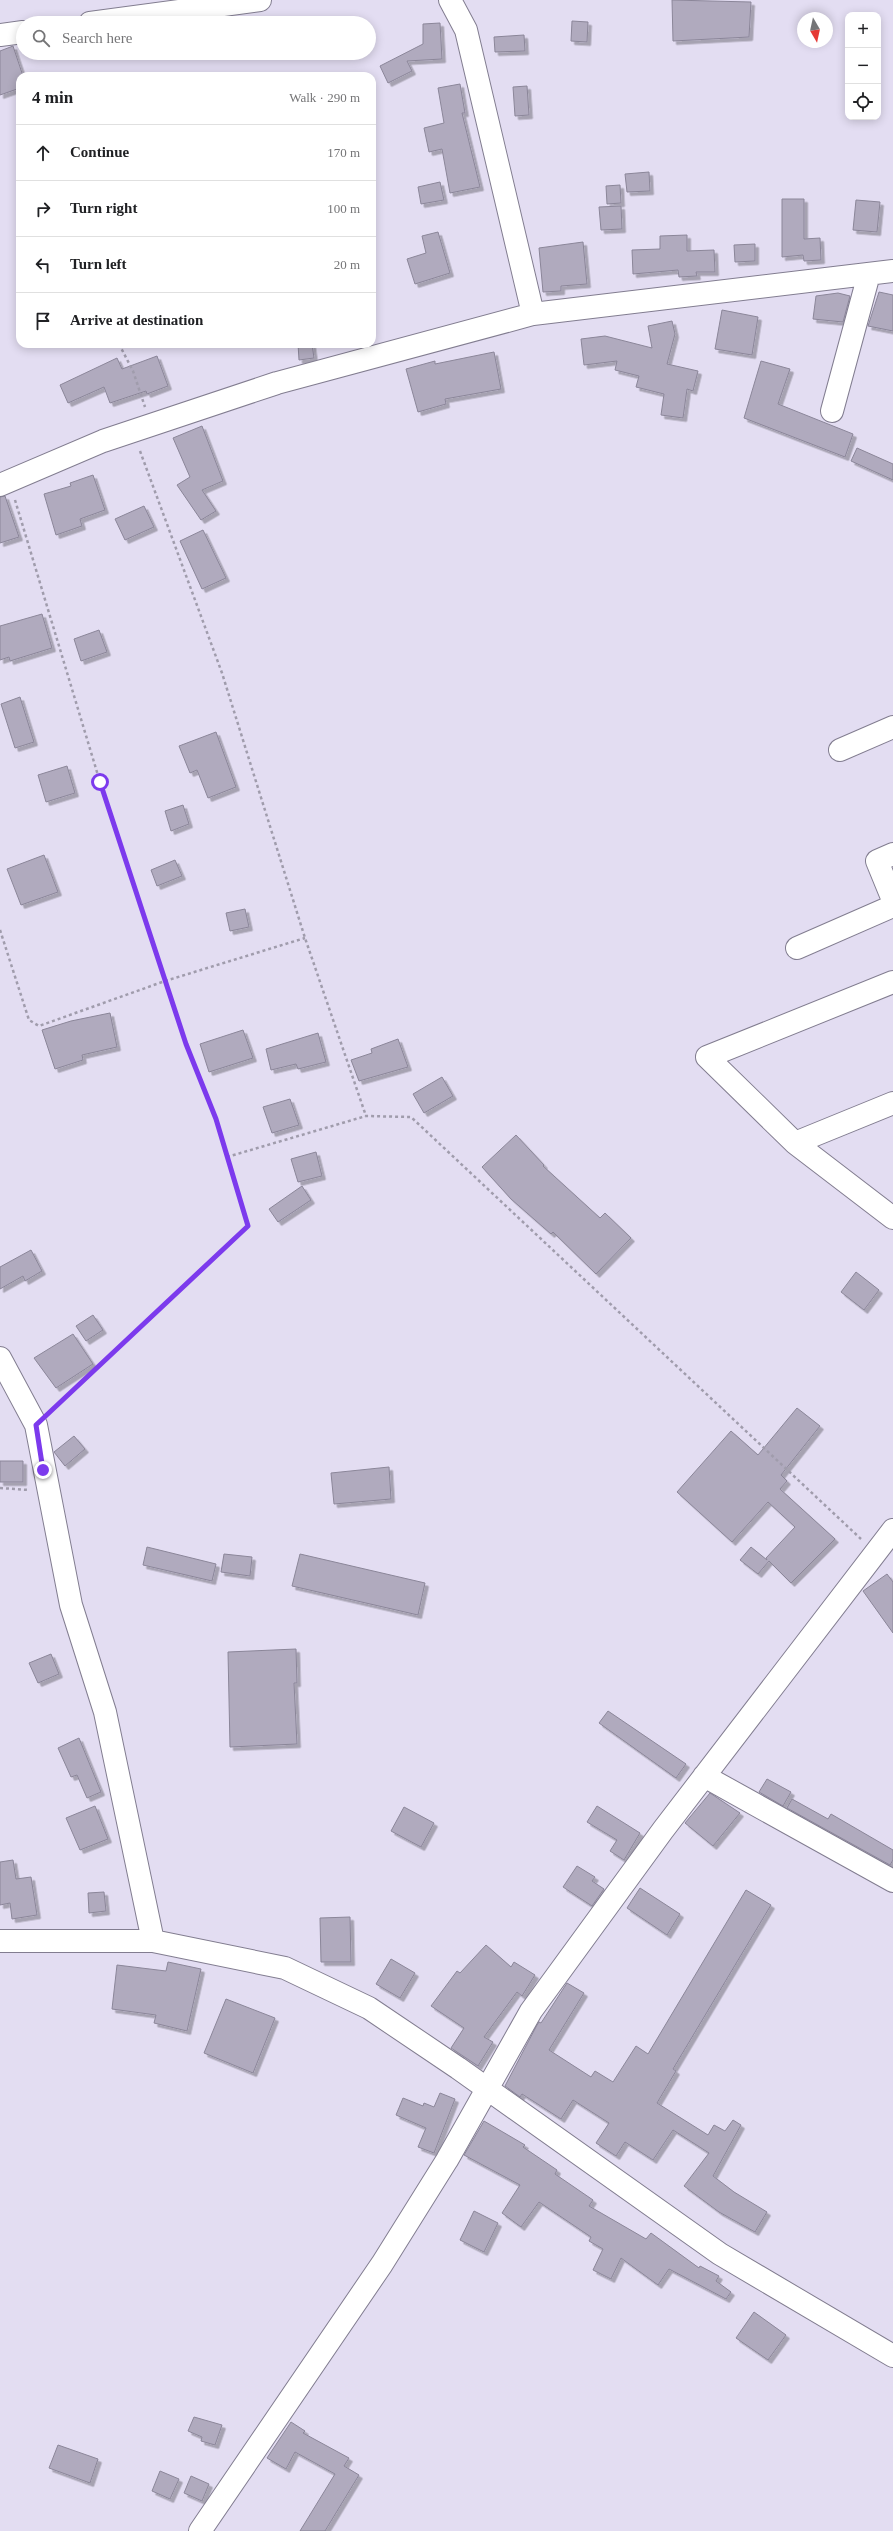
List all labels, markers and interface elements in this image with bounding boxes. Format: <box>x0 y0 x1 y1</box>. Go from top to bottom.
north arrow <box>797 12 833 48</box>
map controls <box>845 12 881 120</box>
button: + <box>845 12 881 48</box>
search box <box>16 16 376 60</box>
icon: search <box>30 27 52 49</box>
text: Search here <box>62 30 132 46</box>
button: − <box>845 48 881 84</box>
button: locate <box>845 84 881 120</box>
text: 4 min <box>32 88 73 107</box>
text: Walk · 290 m <box>289 90 360 105</box>
icon: ahead <box>32 142 54 164</box>
text: Continue <box>70 144 129 160</box>
text: 170 m <box>327 145 360 160</box>
icon: right <box>32 198 54 220</box>
text: Turn right <box>70 200 137 216</box>
text: 100 m <box>327 201 360 216</box>
icon: left <box>32 254 54 276</box>
text: Turn left <box>70 256 127 272</box>
text: 20 m <box>334 257 360 272</box>
icon: arrive <box>32 310 54 332</box>
text: Arrive at destination <box>70 312 203 328</box>
route start <box>91 773 109 791</box>
route end <box>34 1461 52 1479</box>

